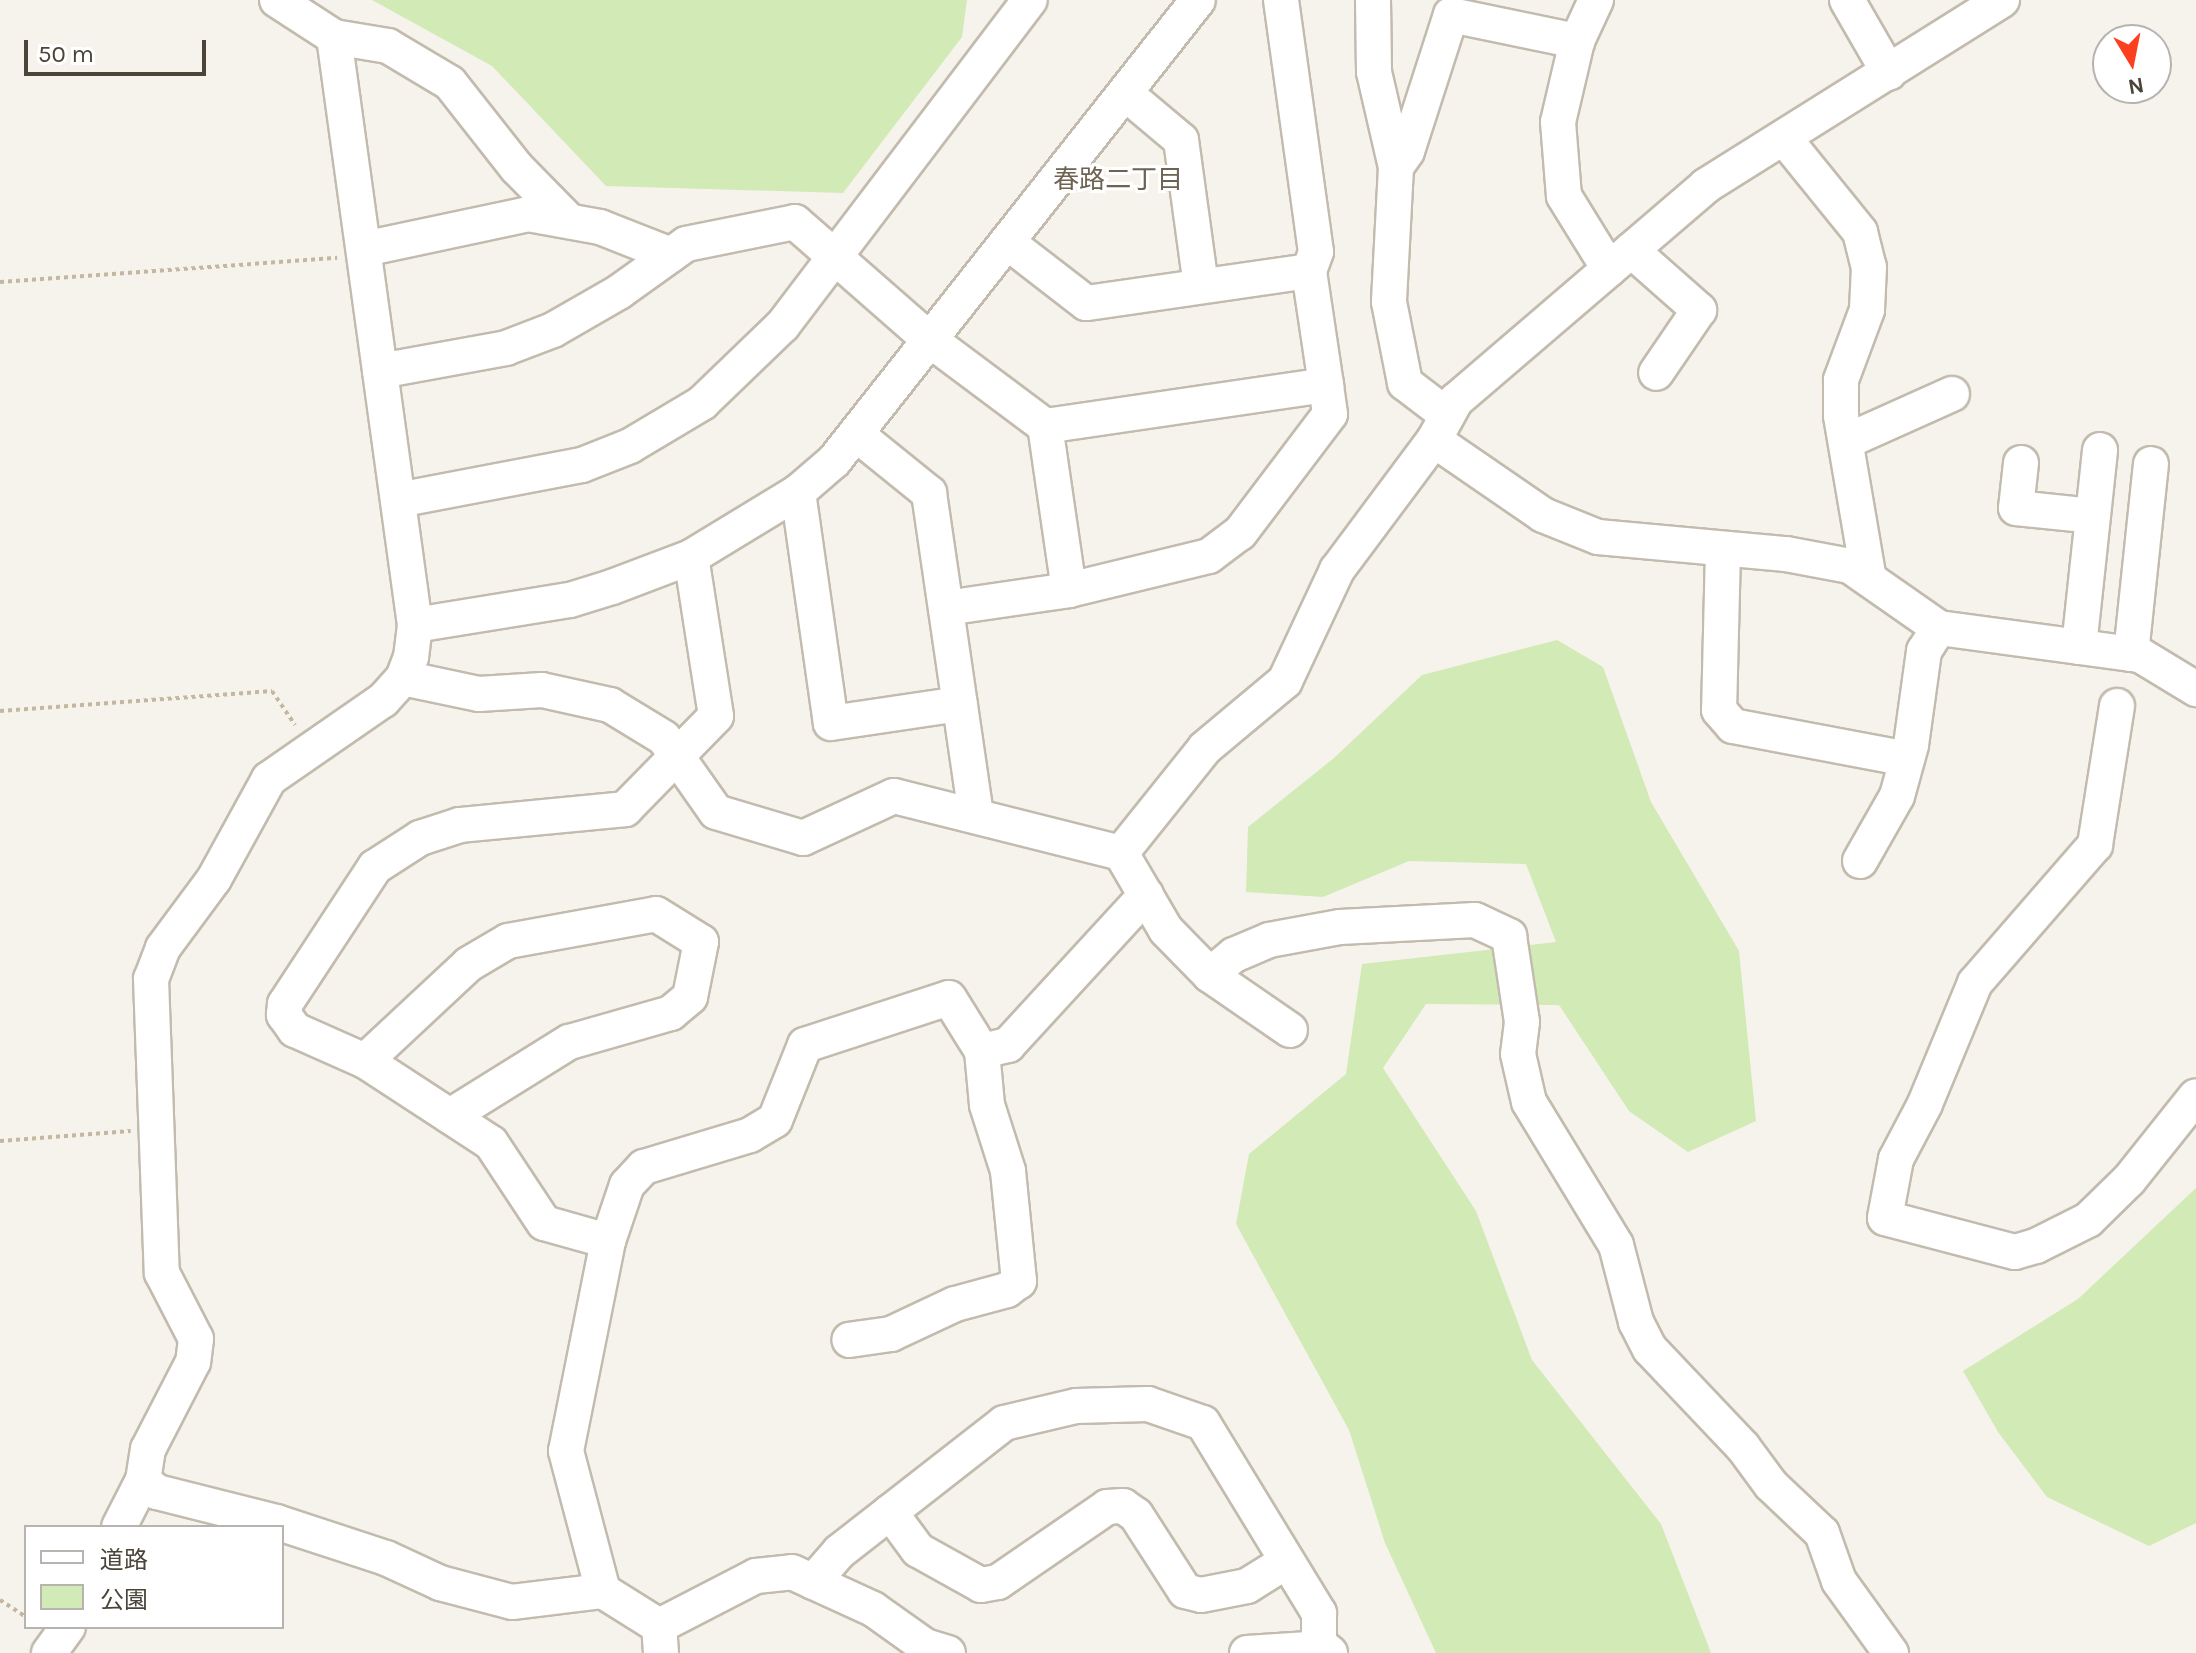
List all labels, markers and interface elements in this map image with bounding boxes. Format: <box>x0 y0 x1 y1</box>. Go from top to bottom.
scale bar <box>28 24 210 74</box>
north arrow <box>2092 24 2172 104</box>
text: 50 m <box>38 40 94 68</box>
text: N <box>2126 71 2146 100</box>
district label: 春路二丁目 <box>1053 164 1183 196</box>
legend <box>24 1525 284 1629</box>
text: 道路 <box>100 1546 148 1574</box>
text: 公園 <box>100 1586 148 1614</box>

